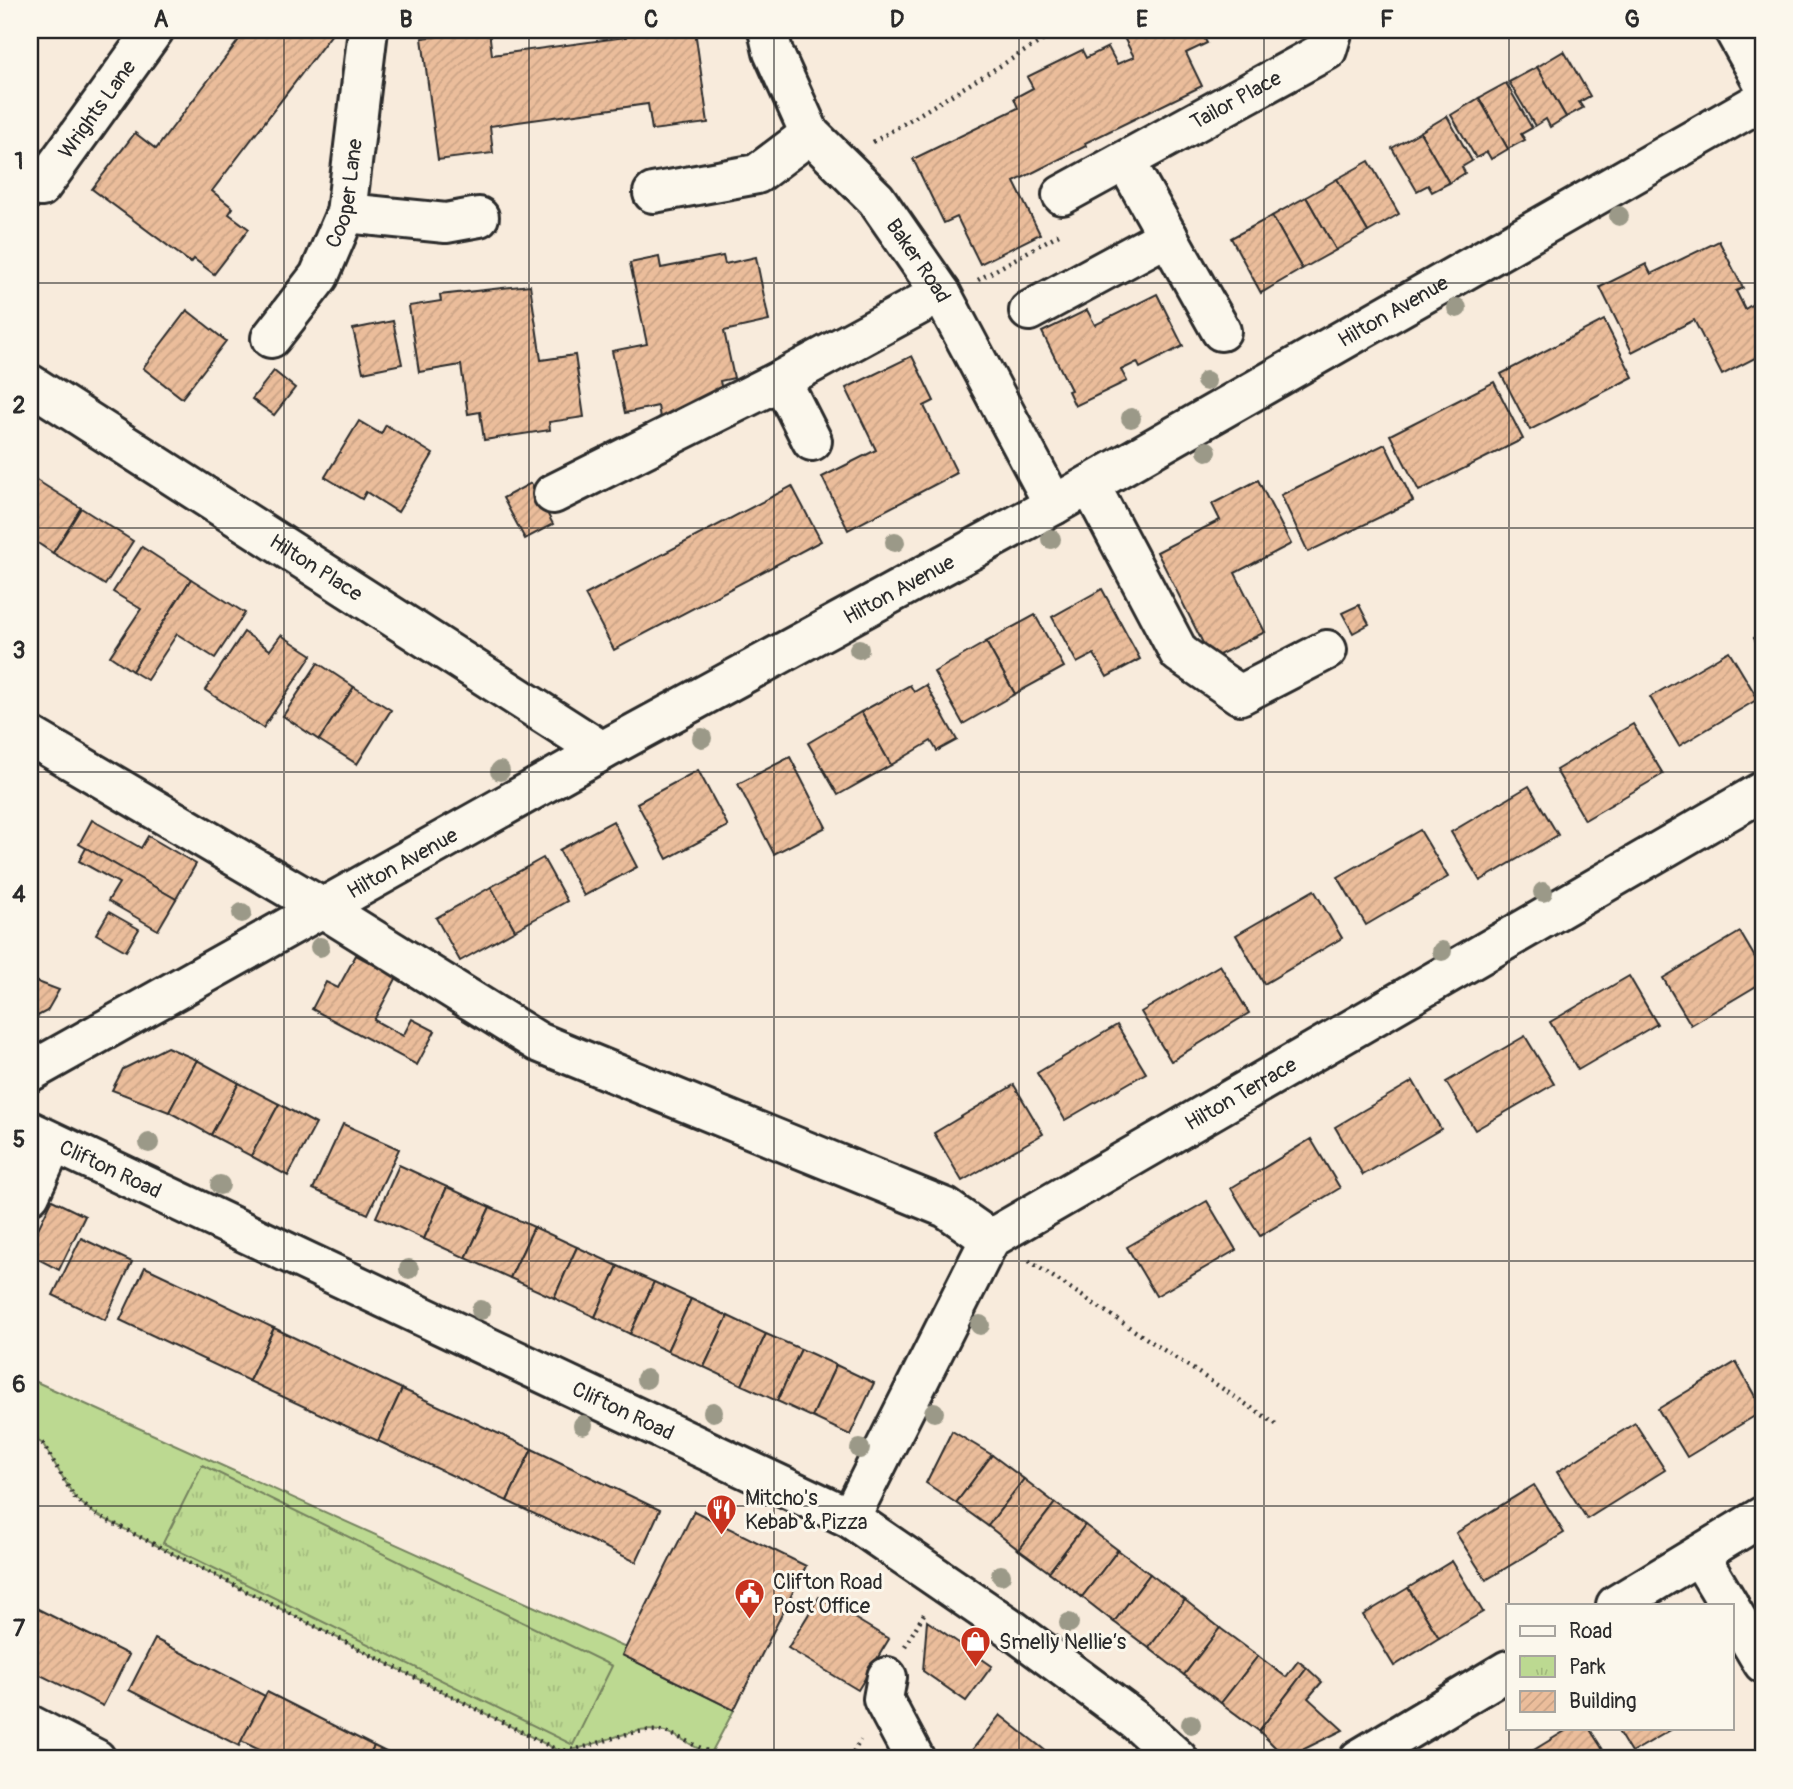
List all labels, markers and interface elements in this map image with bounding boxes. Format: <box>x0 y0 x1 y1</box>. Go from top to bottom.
text: A <box>154 5 169 34</box>
text: B <box>399 5 413 34</box>
text: C <box>644 5 658 34</box>
text: D <box>890 5 904 34</box>
text: E <box>1136 5 1148 34</box>
text: F <box>1380 5 1394 34</box>
text: G <box>1624 5 1640 34</box>
street label: Wrights Lane <box>52 54 142 164</box>
street label: Tailor Place <box>1186 64 1286 136</box>
street label: Cooper Lane <box>319 137 368 252</box>
text: 1 <box>15 147 24 176</box>
street label: Baker Road <box>880 213 957 307</box>
street label: Hilton Avenue <box>1333 269 1454 353</box>
text: 2 <box>13 391 26 420</box>
street label: Hilton Place <box>265 528 368 608</box>
street label: Hilton Avenue <box>839 548 960 631</box>
text: 3 <box>13 636 25 665</box>
street label: Hilton Avenue <box>342 821 463 905</box>
text: 4 <box>12 880 26 909</box>
street label: Hilton Terrace <box>1180 1050 1302 1137</box>
text: 5 <box>13 1125 25 1154</box>
street label: Clifton Road <box>55 1133 166 1205</box>
text: 6 <box>12 1370 26 1399</box>
street label: Clifton Road <box>568 1375 679 1447</box>
place label: Mitcho's Kebab & Pizza <box>745 1485 868 1536</box>
restaurant icon: Mitcho's Kebab & Pizza <box>705 1493 739 1537</box>
place label: Clifton Road Post Office <box>773 1569 883 1620</box>
public building icon: Clifton Road Post Office <box>733 1577 767 1621</box>
legend <box>1506 1604 1734 1730</box>
text: 7 <box>13 1614 26 1643</box>
text: Road <box>1569 1618 1613 1645</box>
shop icon: Smelly Nellie’s <box>959 1625 993 1669</box>
place label: Smelly Nellie’s <box>999 1629 1127 1656</box>
text: Park <box>1569 1654 1606 1681</box>
text: Building <box>1569 1688 1636 1715</box>

